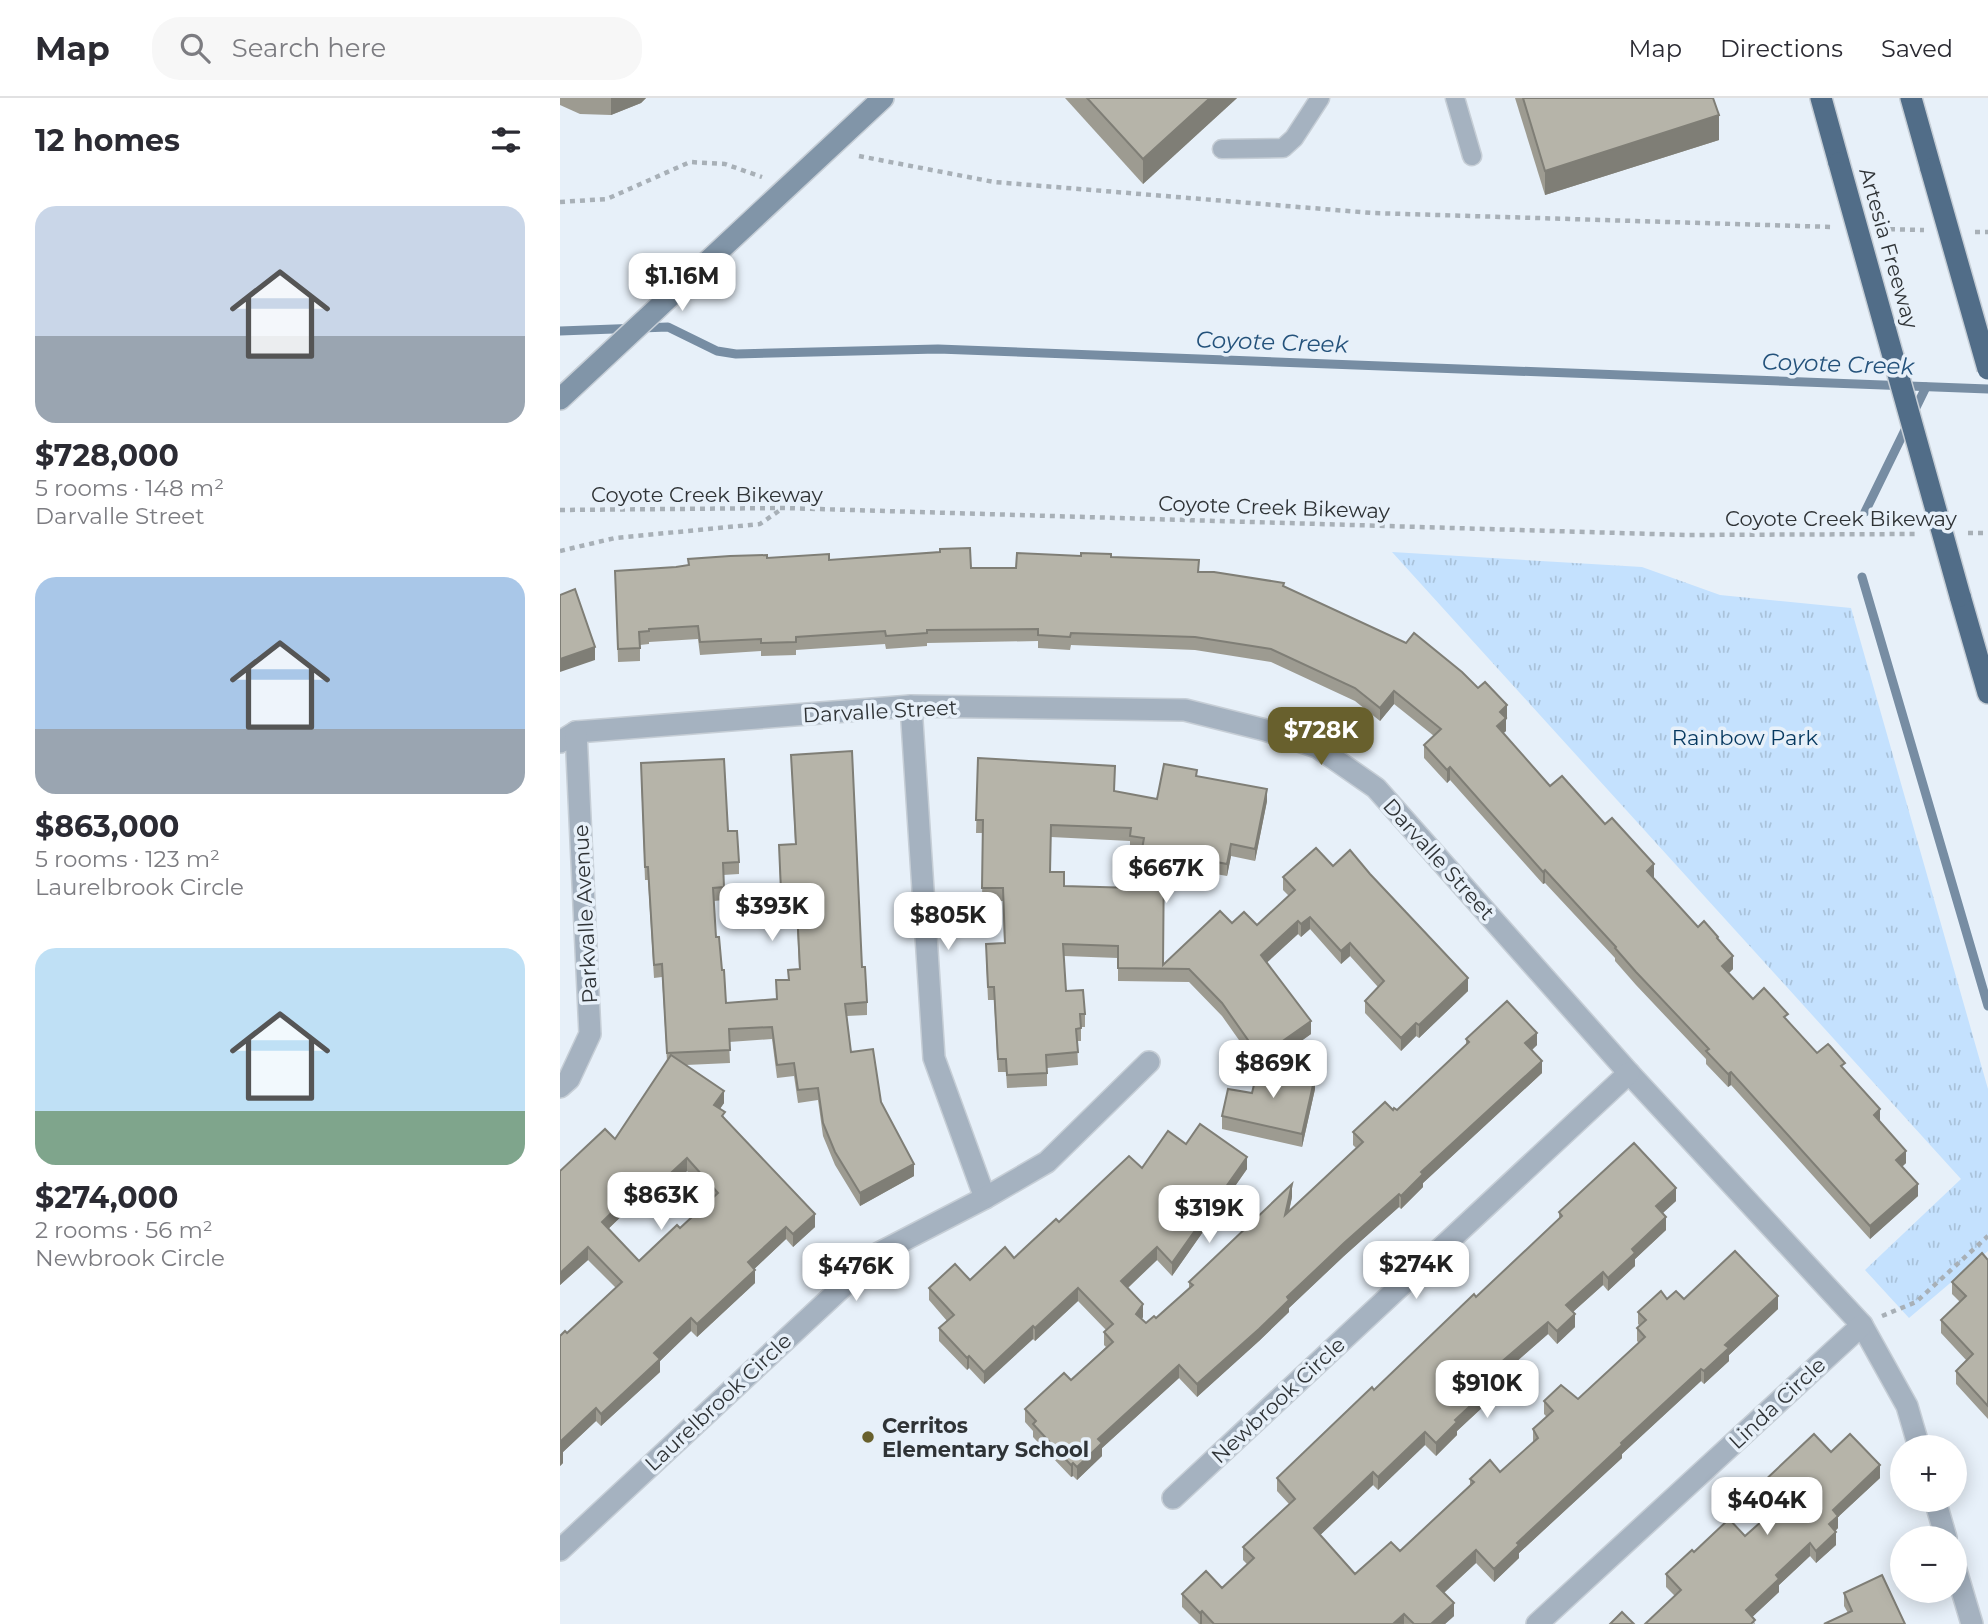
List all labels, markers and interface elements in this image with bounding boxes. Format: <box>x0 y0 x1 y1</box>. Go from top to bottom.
search box <box>152 17 642 80</box>
text: Map <box>35 28 110 68</box>
icon: search <box>176 29 214 67</box>
text: Search here <box>232 32 386 64</box>
text: Map <box>1629 34 1682 63</box>
text: Directions <box>1720 34 1843 63</box>
text: Saved <box>1881 34 1953 63</box>
icon: filters <box>487 121 525 159</box>
text: 12 homes <box>35 122 180 159</box>
street label: Artesia Freeway <box>1854 165 1924 332</box>
icon: home <box>217 251 343 377</box>
pin: $1.16M <box>625 254 739 313</box>
text: $1.16M <box>645 262 719 290</box>
water label: Coyote Creek <box>1195 325 1350 359</box>
water label: Coyote Creek <box>1761 347 1916 381</box>
text: $728,000 <box>35 437 179 474</box>
text: 5 rooms · 148 m² <box>35 474 224 502</box>
street label: Coyote Creek Bikeway <box>591 482 824 507</box>
street label: Coyote Creek Bikeway <box>1158 490 1391 524</box>
text: Darvalle Street <box>35 502 205 530</box>
street label: Coyote Creek Bikeway <box>1725 506 1958 531</box>
icon: home <box>217 622 343 748</box>
street label: Darvalle Street <box>802 694 958 728</box>
pin: $728K <box>1272 708 1370 767</box>
text: $728K <box>1284 716 1358 744</box>
park label: Rainbow Park <box>1672 725 1819 750</box>
street label: Darvalle Street <box>1378 793 1500 925</box>
text: $863,000 <box>35 808 179 845</box>
street label: Parkvalle Avenue <box>568 824 602 1004</box>
text: 5 rooms · 123 m² <box>35 845 220 873</box>
pin: $667K <box>1117 846 1215 905</box>
text: $667K <box>1128 854 1204 882</box>
text: Laurelbrook Circle <box>35 873 244 901</box>
pin: $393K <box>723 884 821 943</box>
text: $393K <box>735 892 809 920</box>
pin: $805K <box>899 892 997 952</box>
text: $805K <box>910 901 986 929</box>
icon: home <box>217 993 343 1119</box>
pin: $869K <box>1224 1040 1322 1100</box>
text: $869K <box>1235 1049 1311 1077</box>
pin: $863K <box>612 1172 710 1232</box>
text: $274,000 <box>35 1179 178 1216</box>
text: $863K <box>623 1181 699 1209</box>
pin: $319K <box>1160 1186 1258 1245</box>
text: $319K <box>1175 1194 1243 1222</box>
text: 2 rooms · 56 m² <box>35 1216 213 1244</box>
pin: $274K <box>1367 1242 1465 1301</box>
text: Newbrook Circle <box>35 1244 225 1272</box>
pin: $476K <box>807 1244 905 1303</box>
text: $274K <box>1379 1250 1453 1278</box>
text: $476K <box>818 1252 894 1280</box>
street label: Laurelbrook Circle <box>640 1328 796 1476</box>
street label: Newbrook Circle <box>1206 1332 1350 1468</box>
street label: Linda Circle <box>1723 1352 1831 1454</box>
pin: $910K <box>1438 1360 1536 1420</box>
text: $910K <box>1452 1369 1522 1397</box>
place label: Cerritos Elementary School <box>882 1413 1089 1462</box>
marker: Cerritos Elementary School <box>860 1429 876 1445</box>
map controls <box>1890 1435 1967 1603</box>
button: + <box>1890 1435 1967 1512</box>
pin: $404K <box>1718 1478 1816 1537</box>
text: $404K <box>1727 1486 1807 1514</box>
button: − <box>1890 1526 1967 1603</box>

